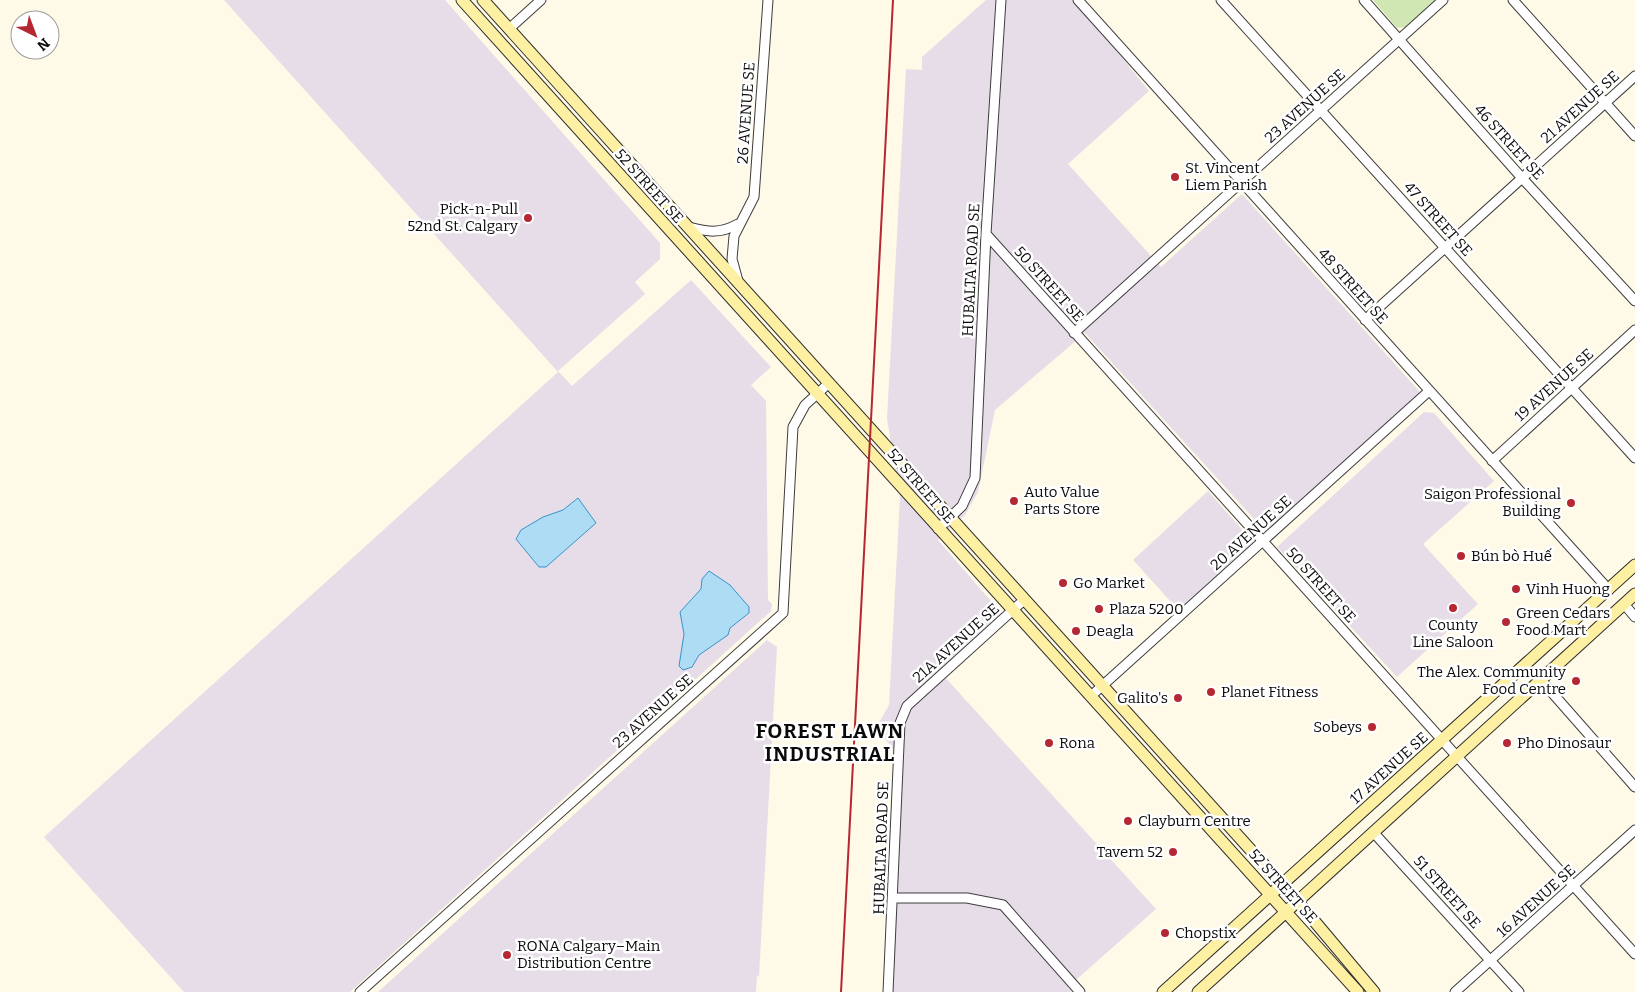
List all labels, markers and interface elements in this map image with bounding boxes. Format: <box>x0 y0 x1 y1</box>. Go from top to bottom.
north arrow <box>10 10 60 60</box>
text: N <box>34 34 53 54</box>
street label: 26 AVENUE SE <box>733 62 759 164</box>
street label: 23 AVENUE SE <box>1261 65 1349 147</box>
street label: 21 AVENUE SE <box>1537 67 1623 147</box>
street label: 46 STREET SE <box>1470 101 1548 183</box>
street label: 52 STREET SE <box>611 145 687 227</box>
place label: St. Vincent Liem Parish <box>1185 159 1268 194</box>
marker: St. Vincent Liem Parish <box>1169 171 1181 183</box>
street label: 47 STREET SE <box>1400 178 1476 260</box>
place label: Pick-n-Pull 52nd St. Calgary <box>407 200 518 235</box>
street label: HUBALTA ROAD SE <box>959 203 983 337</box>
marker: Pick-n-Pull 52nd St. Calgary <box>522 212 534 224</box>
street label: 50 STREET SE <box>1010 243 1088 325</box>
street label: 48 STREET SE <box>1314 244 1392 328</box>
street label: 19 AVENUE SE <box>1511 345 1597 425</box>
street label: 52 STREET SE <box>883 445 959 527</box>
place label: Auto Value Parts Store <box>1024 483 1100 518</box>
place label: Saigon Professional Building <box>1424 485 1561 520</box>
street label: 20 AVENUE SE <box>1207 492 1295 574</box>
marker: Auto Value Parts Store <box>1008 495 1020 507</box>
marker: Saigon Professional Building <box>1565 497 1577 509</box>
street label: 50 STREET SE <box>1282 544 1360 626</box>
place label: Bún bò Huế <box>1471 547 1552 565</box>
marker: Bún bò Huế <box>1455 550 1467 562</box>
place label: Go Market <box>1073 574 1146 592</box>
marker: Go Market <box>1057 577 1069 589</box>
place label: Vinh Huong <box>1526 580 1610 598</box>
marker: Vinh Huong <box>1510 583 1522 595</box>
street label: 21A AVENUE SE <box>909 600 1003 686</box>
place label: Plaza 5200 <box>1109 600 1184 618</box>
marker: County Line Saloon <box>1447 602 1459 614</box>
marker: Plaza 5200 <box>1093 603 1105 615</box>
place label: Green Cedars Food Mart <box>1516 604 1610 639</box>
place label: County Line Saloon <box>1412 616 1494 651</box>
marker: Green Cedars Food Mart <box>1500 616 1512 628</box>
place label: Deagla <box>1086 622 1134 640</box>
marker: Deagla <box>1070 625 1082 637</box>
place label: The Alex. Community Food Centre <box>1417 663 1566 698</box>
street label: 23 AVENUE SE <box>609 670 697 752</box>
marker: The Alex. Community Food Centre <box>1570 675 1582 687</box>
place label: Planet Fitness <box>1221 683 1318 701</box>
marker: Planet Fitness <box>1205 686 1217 698</box>
place label: Galito's <box>1117 689 1168 707</box>
marker: Galito's <box>1172 692 1184 704</box>
place label: Sobeys <box>1313 718 1362 736</box>
district label: FOREST LAWN INDUSTRIAL <box>756 719 904 766</box>
marker: Sobeys <box>1366 721 1378 733</box>
street label: 17 AVENUE SE <box>1346 728 1432 808</box>
place label: Rona <box>1059 734 1095 752</box>
place label: Pho Dinosaur <box>1517 734 1611 752</box>
marker: Rona <box>1043 737 1055 749</box>
marker: Pho Dinosaur <box>1501 737 1513 749</box>
street label: HUBALTA ROAD SE <box>870 781 892 915</box>
place label: Clayburn Centre <box>1138 812 1251 830</box>
marker: Clayburn Centre <box>1122 815 1134 827</box>
place label: Tavern 52 <box>1097 843 1163 861</box>
street label: 52 STREET SE <box>1245 845 1321 927</box>
marker: Tavern 52 <box>1167 846 1179 858</box>
street label: 51 STREET SE <box>1410 852 1484 932</box>
street label: 16 AVENUE SE <box>1493 861 1579 941</box>
place label: Chopstix <box>1175 924 1237 942</box>
marker: Chopstix <box>1159 927 1171 939</box>
place label: RONA Calgary–Main Distribution Centre <box>517 937 661 972</box>
marker: RONA Calgary–Main Distribution Centre <box>501 949 513 961</box>

